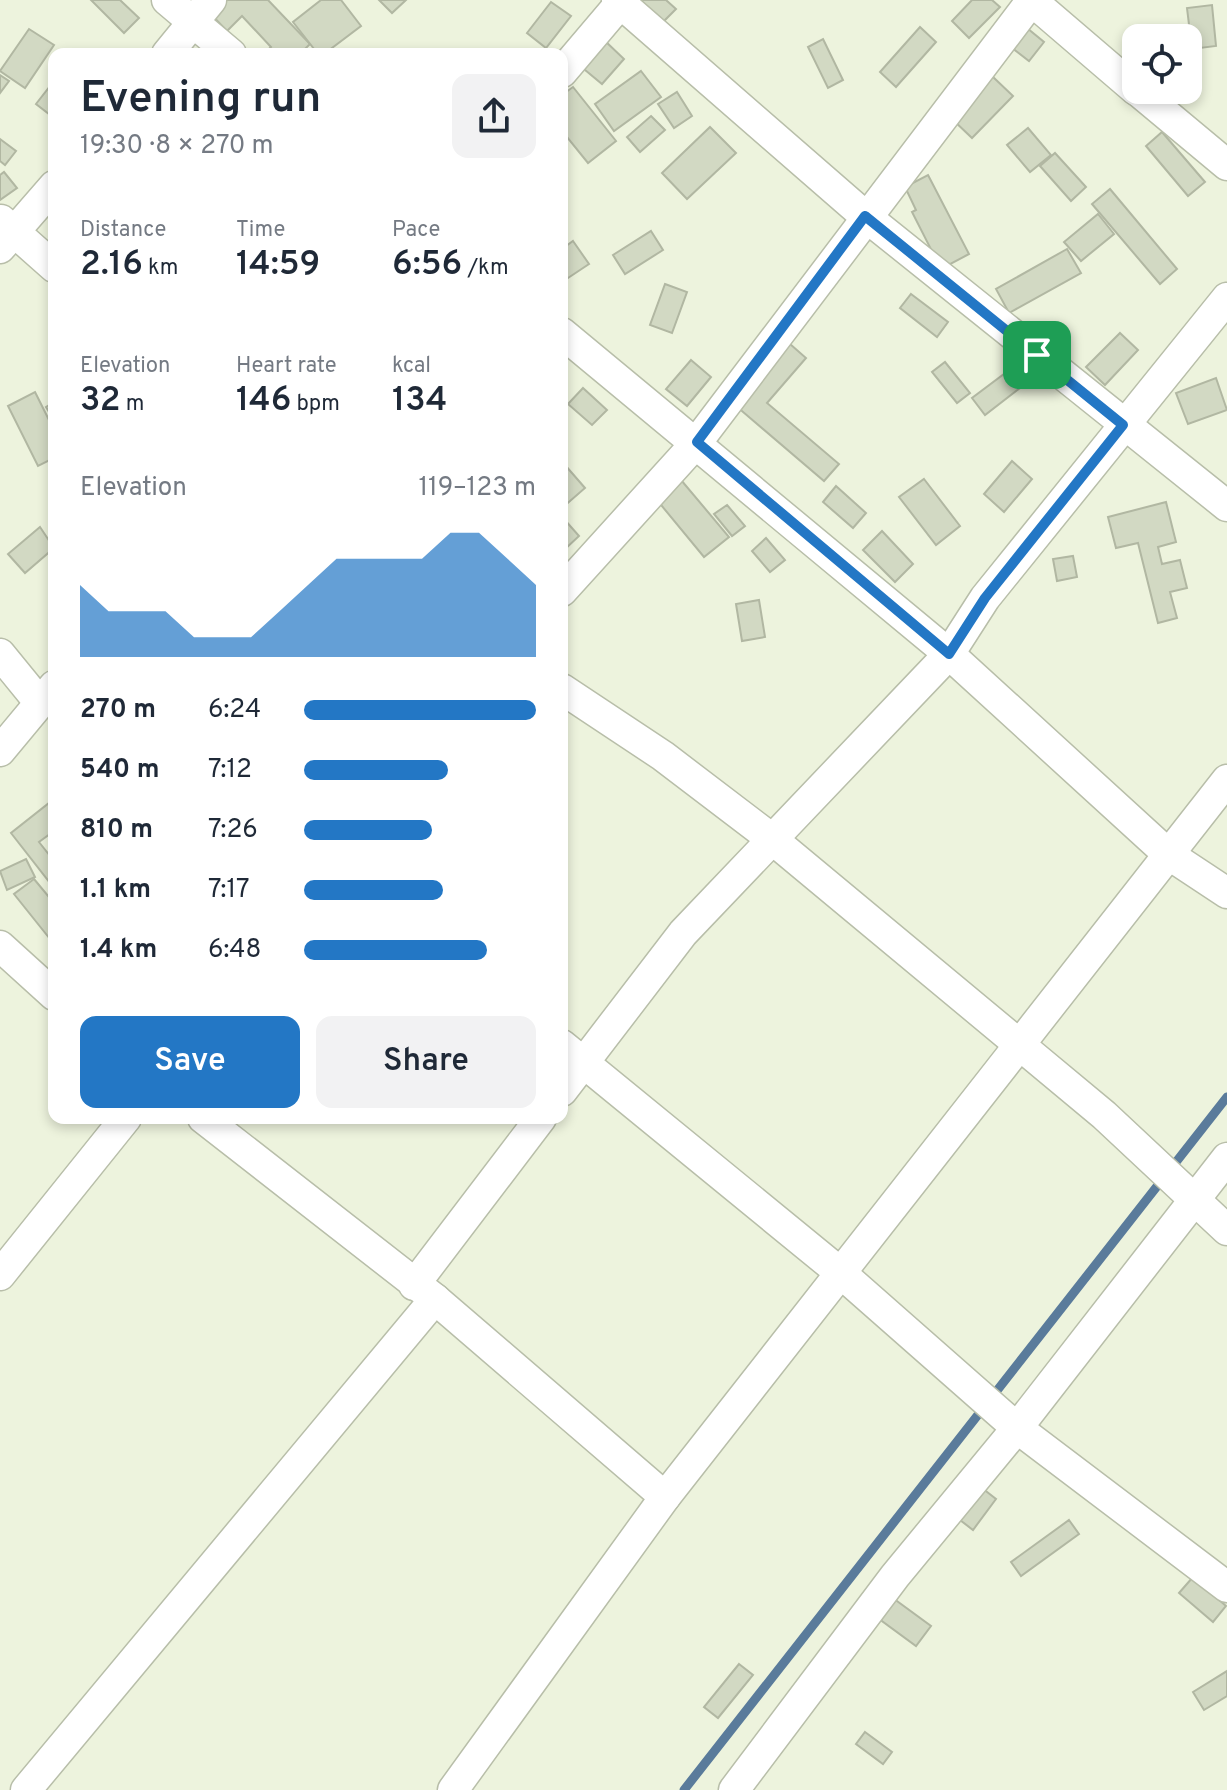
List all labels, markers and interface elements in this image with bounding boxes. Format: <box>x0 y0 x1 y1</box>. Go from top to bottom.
map controls <box>1122 24 1202 104</box>
button: locate <box>1122 24 1202 104</box>
text: Evening run <box>80 72 321 128</box>
button: share <box>452 74 536 158</box>
text: 19:30 · 8 × 270 m <box>80 130 274 163</box>
text: Distance <box>80 217 166 244</box>
text: Time <box>236 217 285 244</box>
text: Pace <box>392 217 440 244</box>
text: 2.16 <box>80 244 143 287</box>
text: 14:59 <box>236 244 320 287</box>
text: 6:56 <box>392 244 462 287</box>
text: km <box>143 255 178 282</box>
text: /km <box>462 255 509 282</box>
pin <box>1003 321 1071 389</box>
icon: arrive <box>1015 333 1059 377</box>
text: Elevation <box>80 353 170 380</box>
text: Heart rate <box>236 353 337 380</box>
text: kcal <box>392 353 431 380</box>
text: 32 <box>80 380 121 423</box>
text: 146 <box>236 380 291 423</box>
text: 134 <box>392 380 447 423</box>
text: m <box>121 391 144 418</box>
text: bpm <box>291 391 340 418</box>
text: Elevation <box>80 472 187 505</box>
text: 119–123 m <box>418 472 536 505</box>
text: 270 m <box>80 694 156 727</box>
text: 6:24 <box>208 694 261 727</box>
text: 540 m <box>80 754 159 787</box>
text: 7:12 <box>208 754 252 787</box>
text: 810 m <box>80 814 153 847</box>
text: 7:26 <box>208 814 258 847</box>
text: 1.1 km <box>80 874 151 907</box>
text: 7:17 <box>208 874 250 907</box>
text: 1.4 km <box>80 934 157 967</box>
text: 6:48 <box>208 934 261 967</box>
button: Save <box>80 1016 300 1108</box>
button: Share <box>316 1016 536 1108</box>

